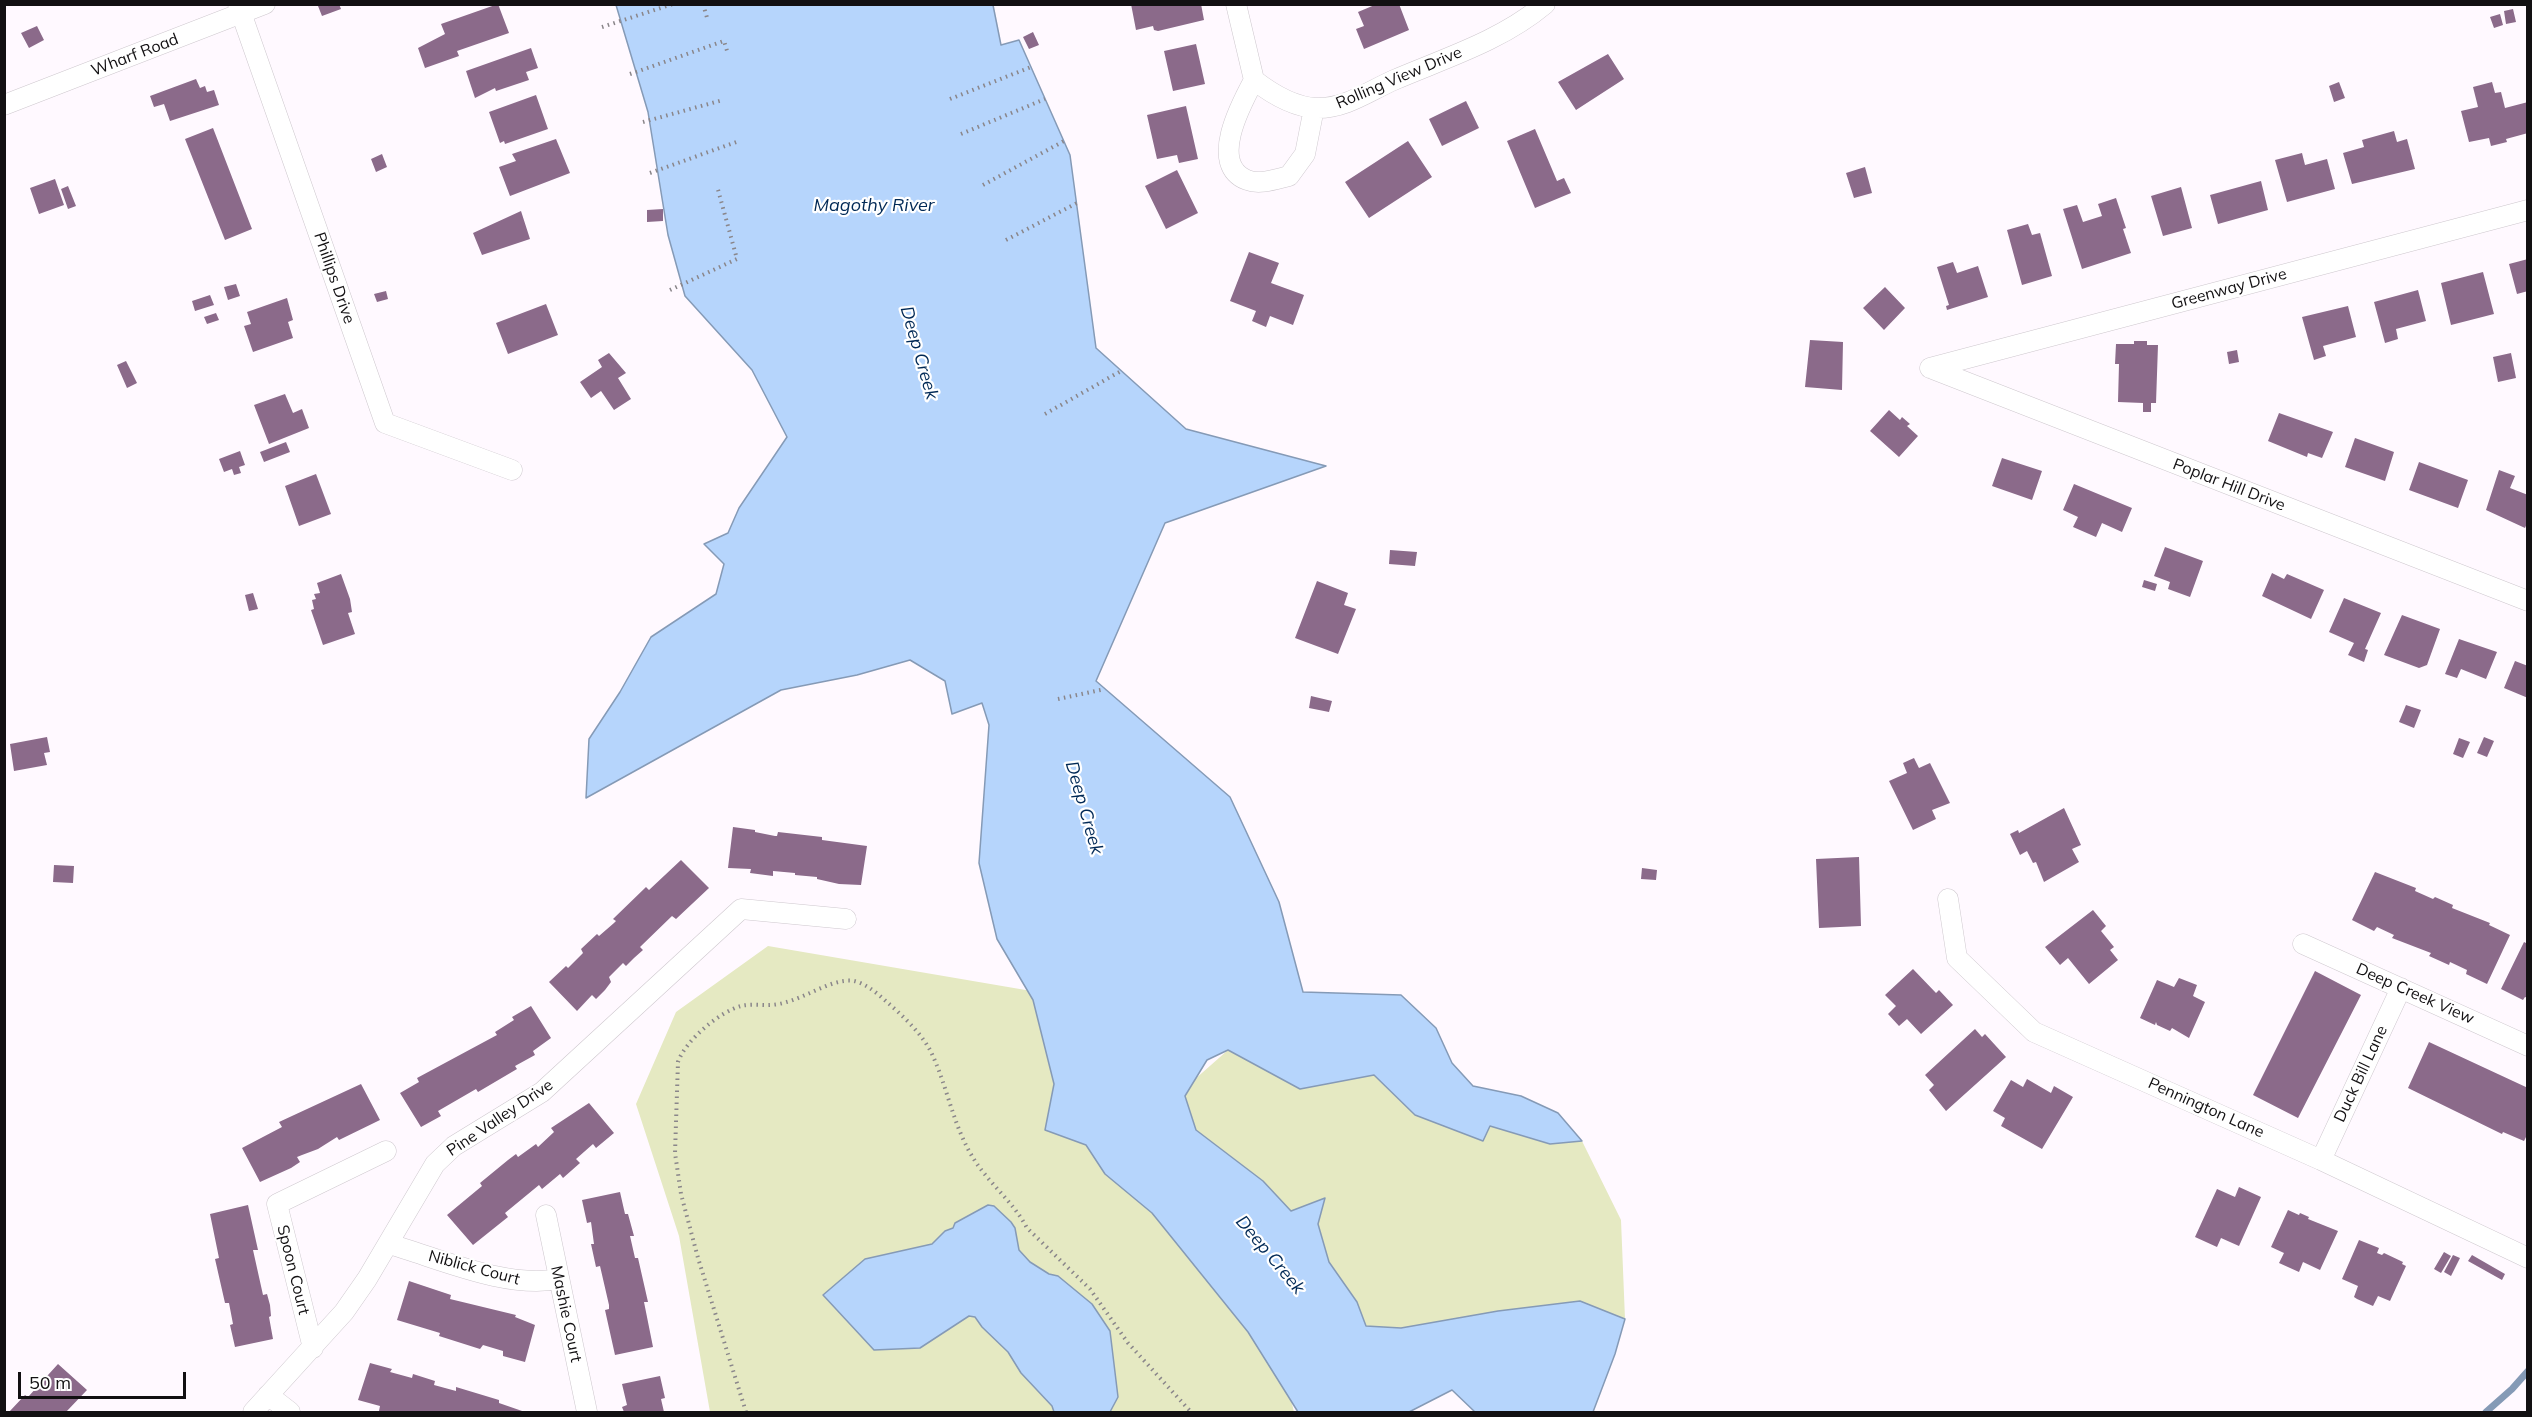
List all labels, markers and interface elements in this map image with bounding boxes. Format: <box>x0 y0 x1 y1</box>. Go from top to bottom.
street label: Wharf Road <box>89 30 181 80</box>
street label: Rolling View Drive <box>1333 43 1465 113</box>
water label: Magothy River <box>814 195 934 217</box>
street label: Phillips Drive <box>309 230 359 326</box>
street label: Greenway Drive <box>2169 264 2289 314</box>
water label: Deep Creek <box>895 304 943 402</box>
street label: Poplar Hill Drive <box>2170 455 2288 515</box>
water label: Deep Creek <box>1060 759 1108 857</box>
street label: Deep Creek View <box>2353 959 2477 1029</box>
street label: Duck Bill Lane <box>2330 1023 2392 1125</box>
street label: Pennington Lane <box>2145 1074 2267 1142</box>
street label: Pine Valley Drive <box>443 1075 557 1161</box>
water label: Deep Creek <box>1231 1211 1309 1299</box>
street label: Spoon Court <box>273 1223 313 1317</box>
street label: Niblick Court <box>426 1247 522 1289</box>
street label: Mashie Court <box>546 1264 586 1364</box>
scale bar <box>21 1360 189 1398</box>
text: 50 m <box>29 1371 71 1394</box>

